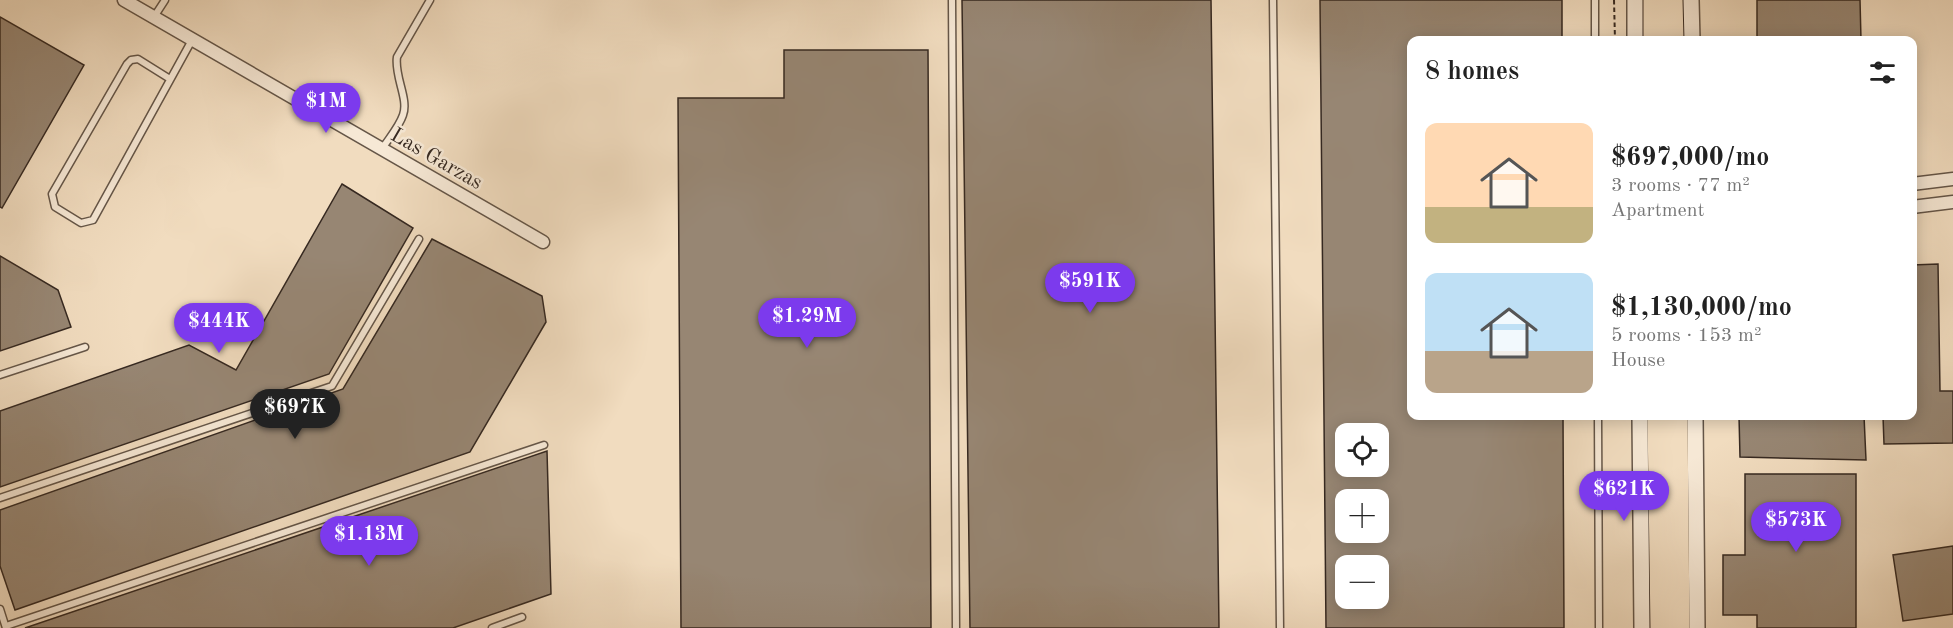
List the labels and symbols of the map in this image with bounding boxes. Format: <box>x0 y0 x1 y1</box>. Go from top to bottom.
pin: $1M <box>297 83 355 134</box>
street label: Las Garzas <box>387 125 486 194</box>
pin: $591K <box>1048 263 1132 314</box>
pin: $1.29M <box>758 298 856 349</box>
pin: $444K <box>177 303 261 354</box>
pin: $697K <box>253 389 337 440</box>
pin: $621K <box>1582 471 1666 522</box>
pin: $573K <box>1754 502 1838 553</box>
pin: $1.13M <box>320 516 418 567</box>

